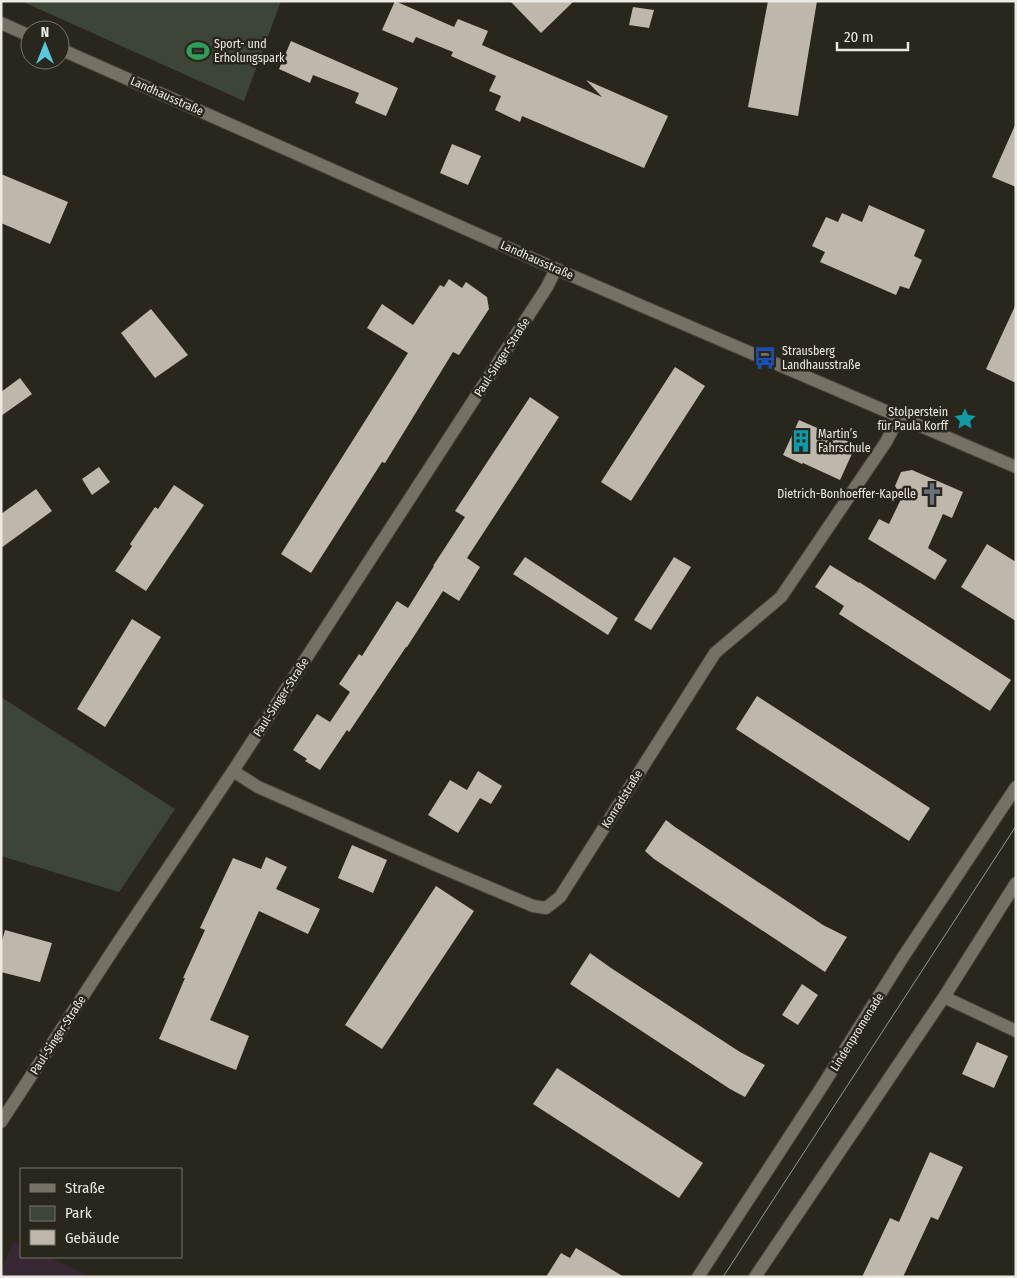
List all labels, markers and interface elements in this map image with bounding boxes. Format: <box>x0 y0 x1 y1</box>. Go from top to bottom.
north arrow <box>20 20 70 70</box>
scale bar <box>837 20 908 52</box>
text: N <box>41 24 49 41</box>
text: 20 m <box>844 28 874 46</box>
place label: Sport- und Erholungspark <box>214 37 285 65</box>
sports icon: Sport- und Erholungspark <box>185 38 211 64</box>
street label: Landhausstraße <box>128 74 206 118</box>
street label: Landhausstraße <box>498 238 576 282</box>
street label: Paul-Singer-Straße <box>471 315 533 399</box>
place label: Strausberg Landhausstraße <box>782 344 861 372</box>
bus stop icon: Strausberg Landhausstraße <box>752 345 778 371</box>
place label: Stolperstein für Paula Korff <box>877 405 949 433</box>
place icon: Stolperstein für Paula Korff <box>952 406 978 432</box>
place label: Martin’s Fahrschule <box>818 427 871 455</box>
building icon: Martin’s Fahrschule <box>788 428 814 454</box>
church icon: Dietrich-Bonhoeffer-Kapelle <box>919 481 945 507</box>
place label: Dietrich-Bonhoeffer-Kapelle <box>777 487 916 501</box>
street label: Paul-Singer-Straße <box>250 655 312 739</box>
street label: Konradstraße <box>599 767 645 831</box>
street label: Lindenpromenade <box>827 990 887 1074</box>
street label: Paul-Singer-Straße <box>27 993 89 1077</box>
legend <box>20 1168 182 1258</box>
text: Straße <box>65 1179 105 1197</box>
text: Park <box>65 1204 92 1222</box>
text: Gebäude <box>65 1229 120 1247</box>

